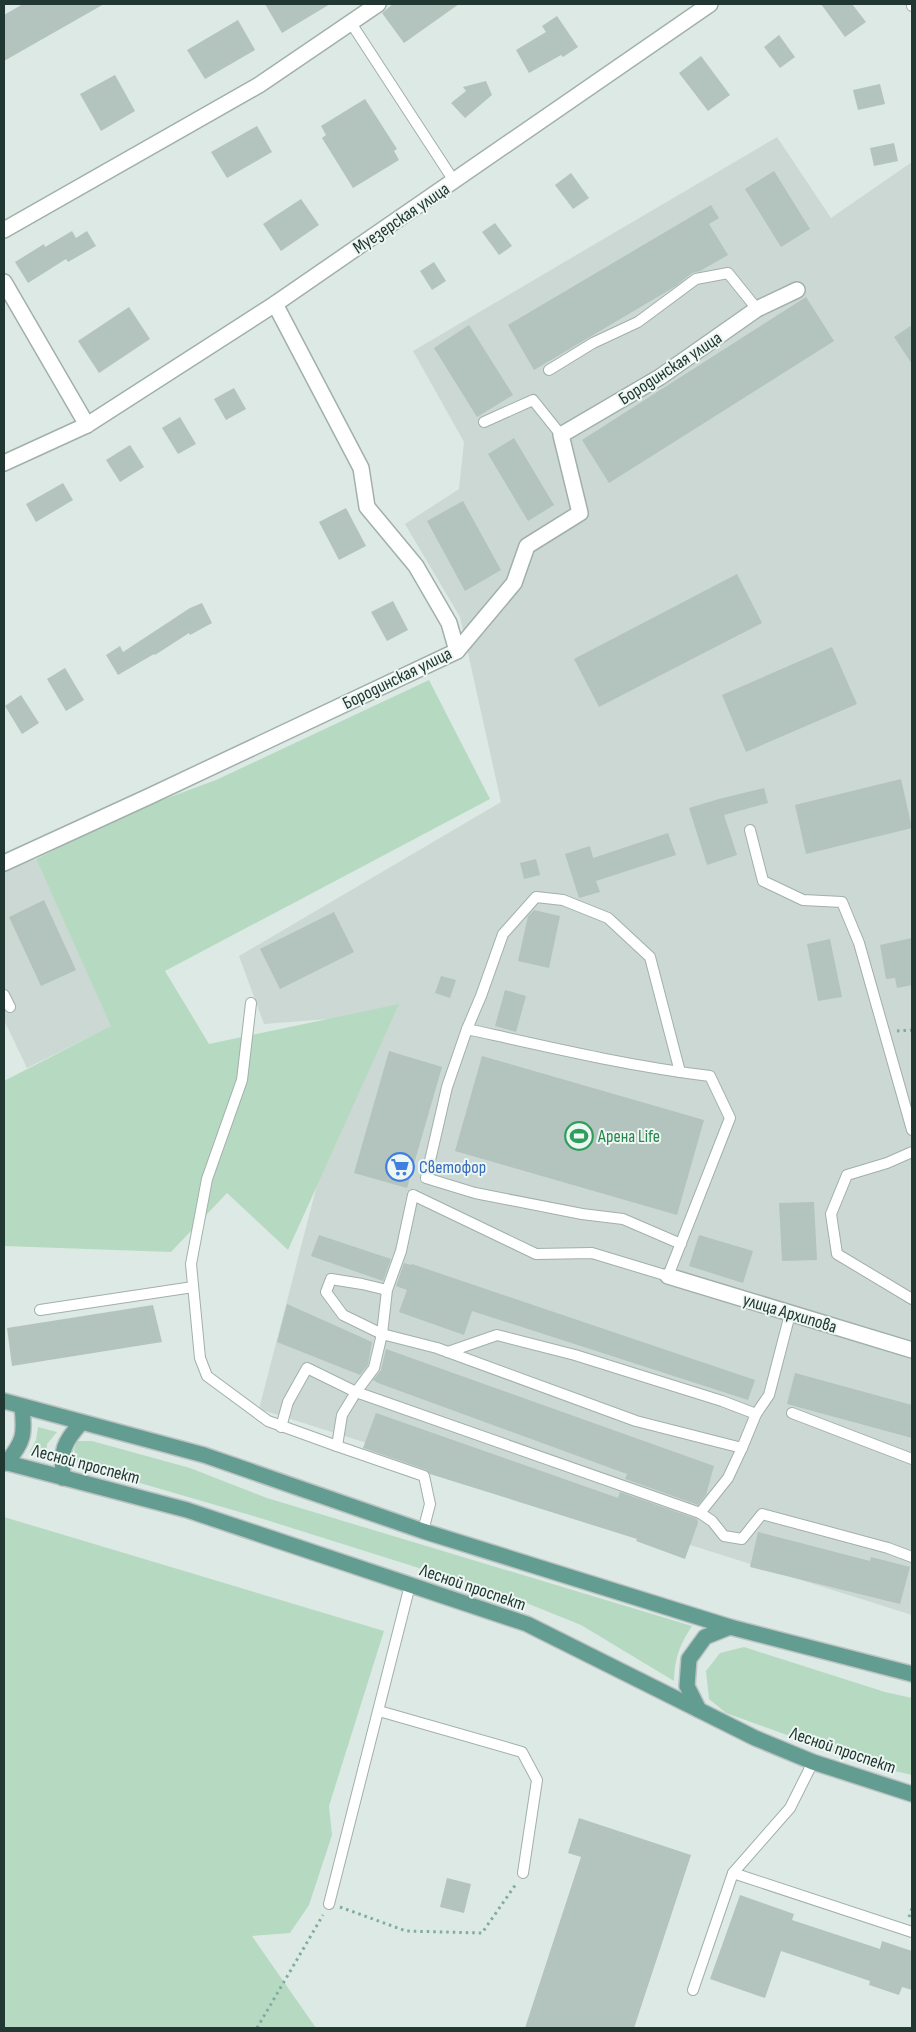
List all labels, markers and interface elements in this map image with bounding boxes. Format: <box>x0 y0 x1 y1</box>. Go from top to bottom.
street label: Муезерская улица <box>349 178 454 258</box>
street label: Бородинская улица <box>615 327 726 410</box>
street label: Бородинская улица <box>339 643 455 714</box>
sports icon: Арена Life <box>564 1121 594 1151</box>
place label: Арена Life <box>597 1126 660 1147</box>
supermarket icon: Светофор <box>385 1152 415 1182</box>
place label: Светофор <box>419 1157 486 1178</box>
street label: улица Архипова <box>740 1289 839 1338</box>
street label: Лесной проспект <box>29 1440 142 1489</box>
street label: Лесной проспект <box>416 1559 529 1615</box>
street label: Лесной проспект <box>786 1722 899 1778</box>

